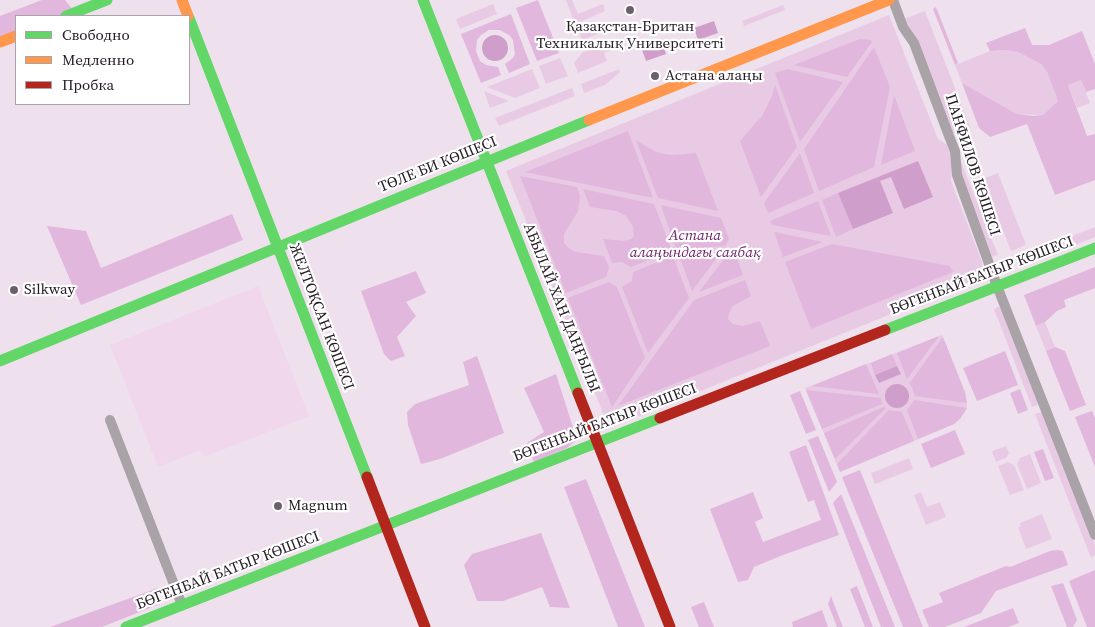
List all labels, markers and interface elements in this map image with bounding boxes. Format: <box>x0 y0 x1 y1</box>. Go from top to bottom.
marker: Қазақстан-Британ Техникалық Университеті <box>624 4 636 16</box>
legend <box>15 15 190 105</box>
place label: Қазақстан-Британ Техникалық Университеті <box>536 18 724 53</box>
text: Свободно <box>62 24 130 45</box>
text: Медленно <box>62 49 134 70</box>
place label: Астана алаңы <box>665 67 763 85</box>
marker: Астана алаңы <box>649 70 661 82</box>
text: Пробка <box>62 74 114 95</box>
street label: ПАНФИЛОВ КӨШЕСІ <box>941 92 1003 238</box>
street label: ТӨЛЕ БИ КӨШЕСІ <box>376 133 500 197</box>
street label: АБЫЛАЙ ХАН ДАҢҒЫЛЫ <box>519 221 603 395</box>
park label: Астана алаңындағы саябақ <box>630 227 760 262</box>
street label: БӨГЕНБАЙ БАТЫР КӨШЕСІ <box>888 233 1076 319</box>
street label: ЖЕЛТОҚСАН КӨШЕСІ <box>285 241 357 393</box>
place label: Silkway <box>24 281 75 299</box>
marker: Silkway <box>8 284 20 296</box>
street label: БӨГЕНБАЙ БАТЫР КӨШЕСІ <box>511 380 699 466</box>
place label: Magnum <box>288 497 348 515</box>
marker: Magnum <box>272 500 284 512</box>
street label: БӨГЕНБАЙ БАТЫР КӨШЕСІ <box>134 528 322 614</box>

